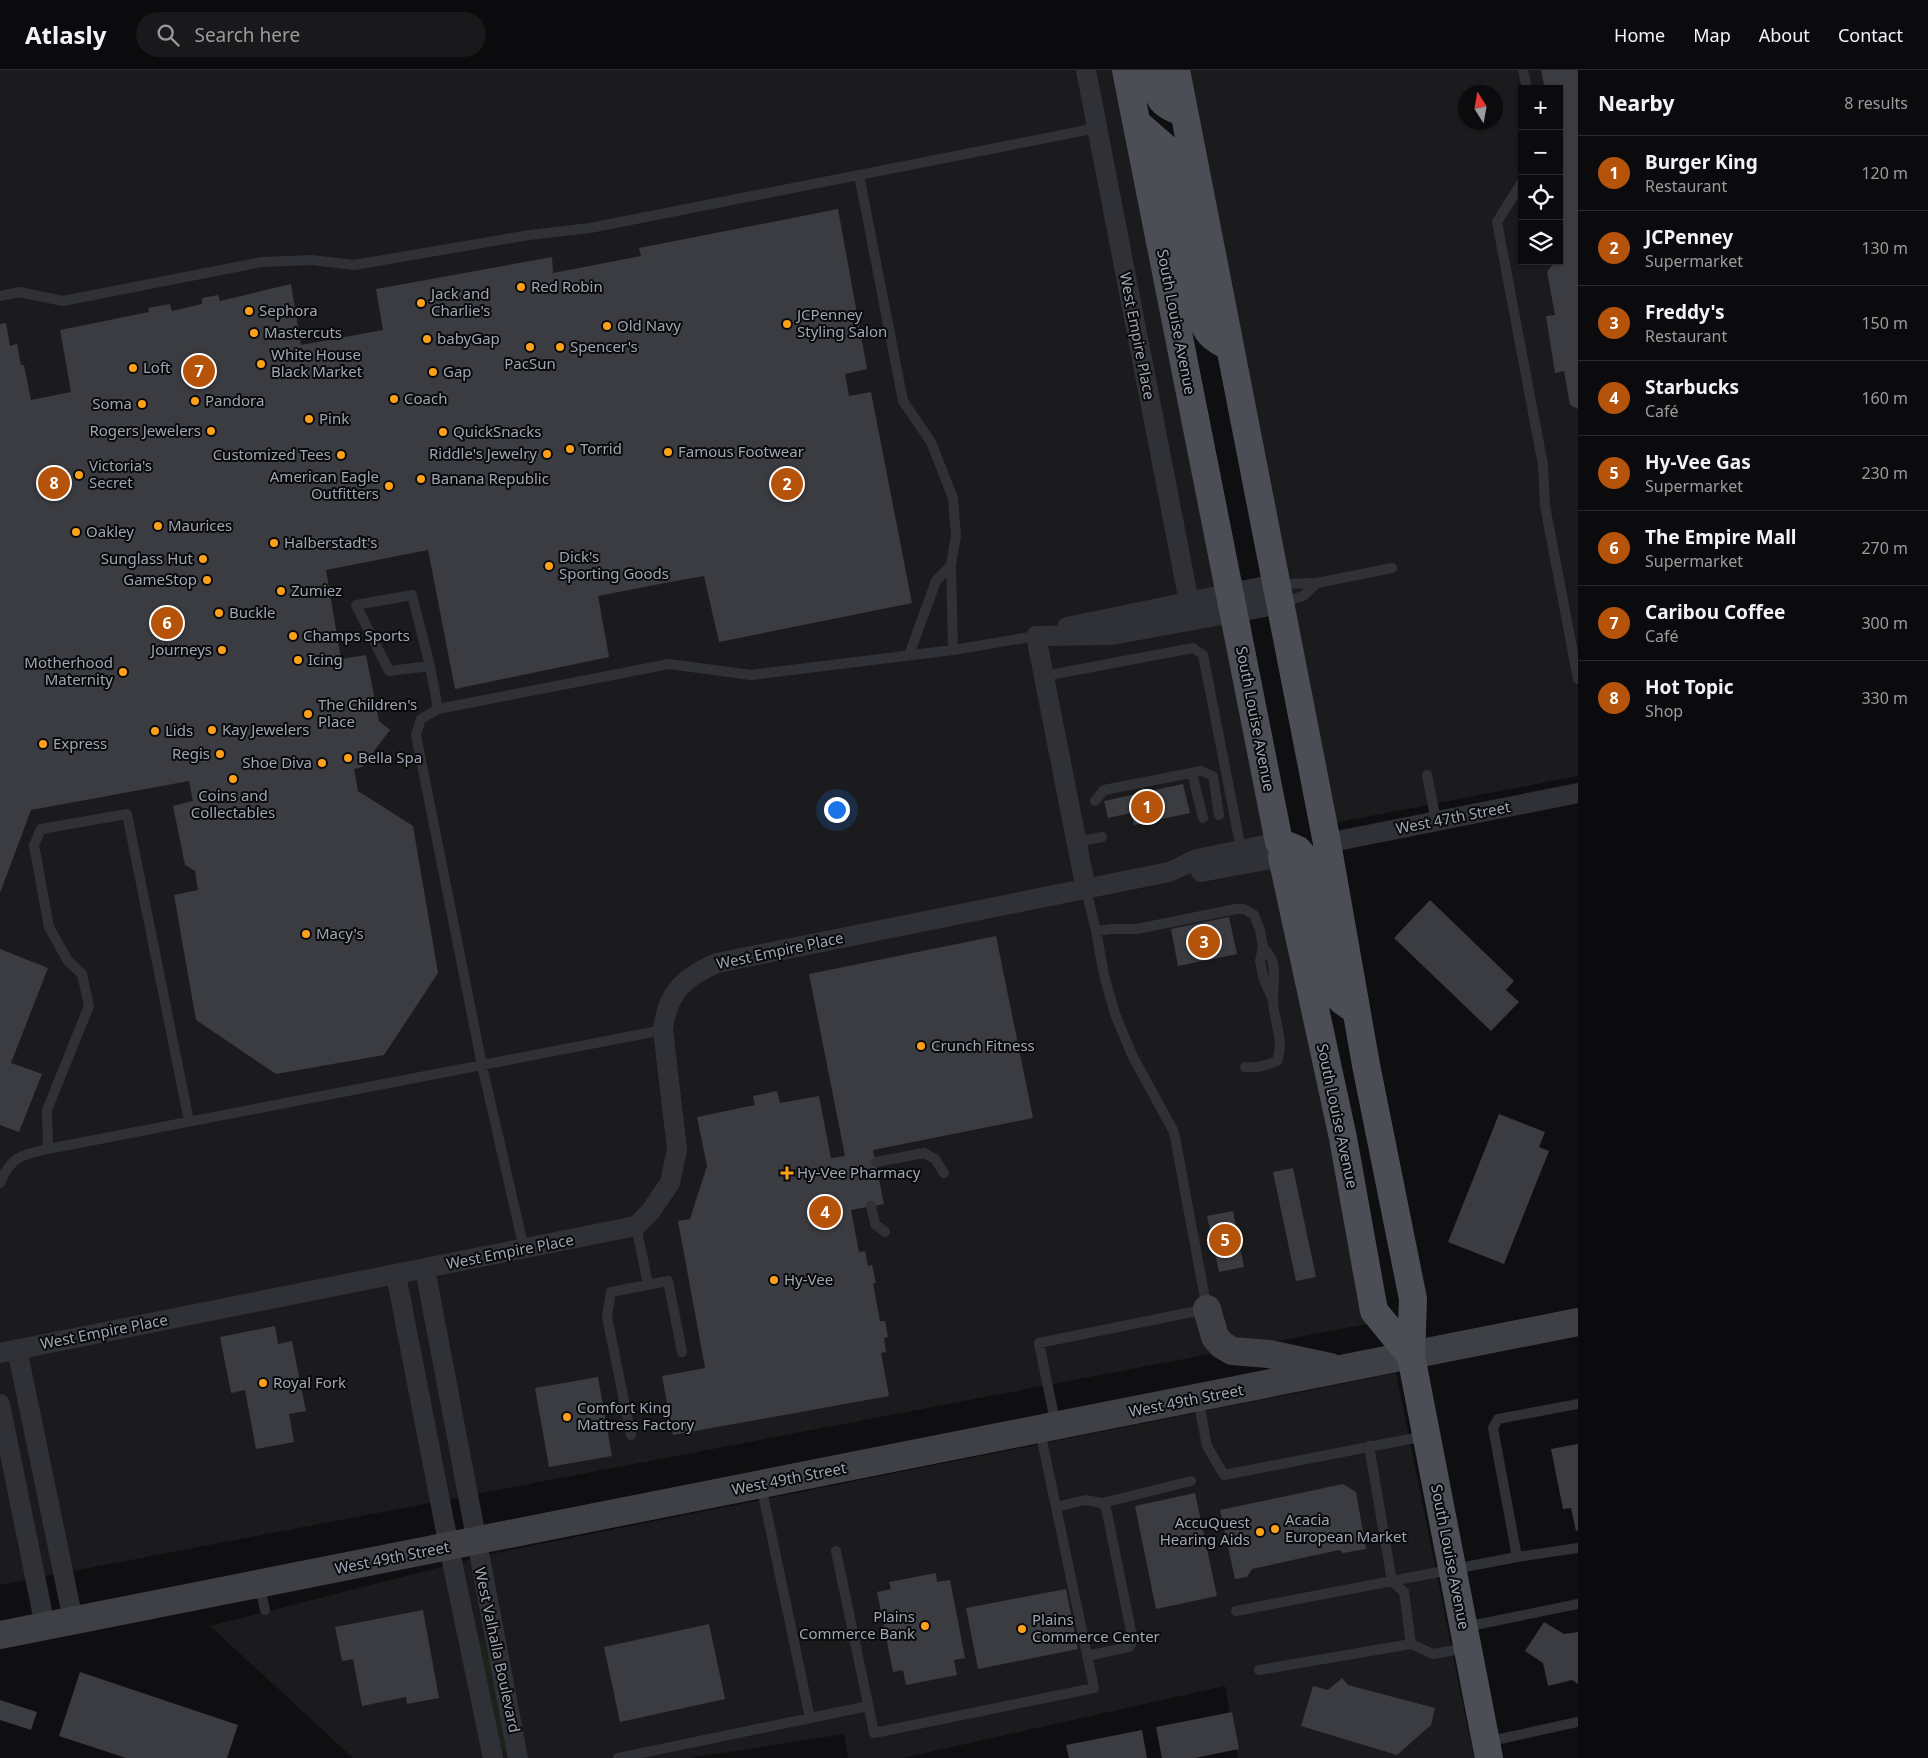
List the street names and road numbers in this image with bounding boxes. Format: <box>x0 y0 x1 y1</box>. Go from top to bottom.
street label: South Louise Avenue <box>1153 248 1201 396</box>
street label: West Empire Place <box>1116 270 1160 401</box>
street label: South Louise Avenue <box>1232 645 1280 793</box>
street label: West 47th Street <box>1394 796 1512 838</box>
street label: West Empire Place <box>714 927 845 973</box>
street label: South Louise Avenue <box>1313 1042 1363 1190</box>
street label: West Empire Place <box>444 1229 575 1273</box>
street label: West Empire Place <box>38 1309 169 1353</box>
street label: West 49th Street <box>1127 1379 1245 1421</box>
street label: West 49th Street <box>730 1457 848 1499</box>
street label: South Louise Avenue <box>1427 1483 1475 1631</box>
street label: West 49th Street <box>333 1536 451 1578</box>
street label: West Valhalla Boulevard <box>471 1565 525 1734</box>

